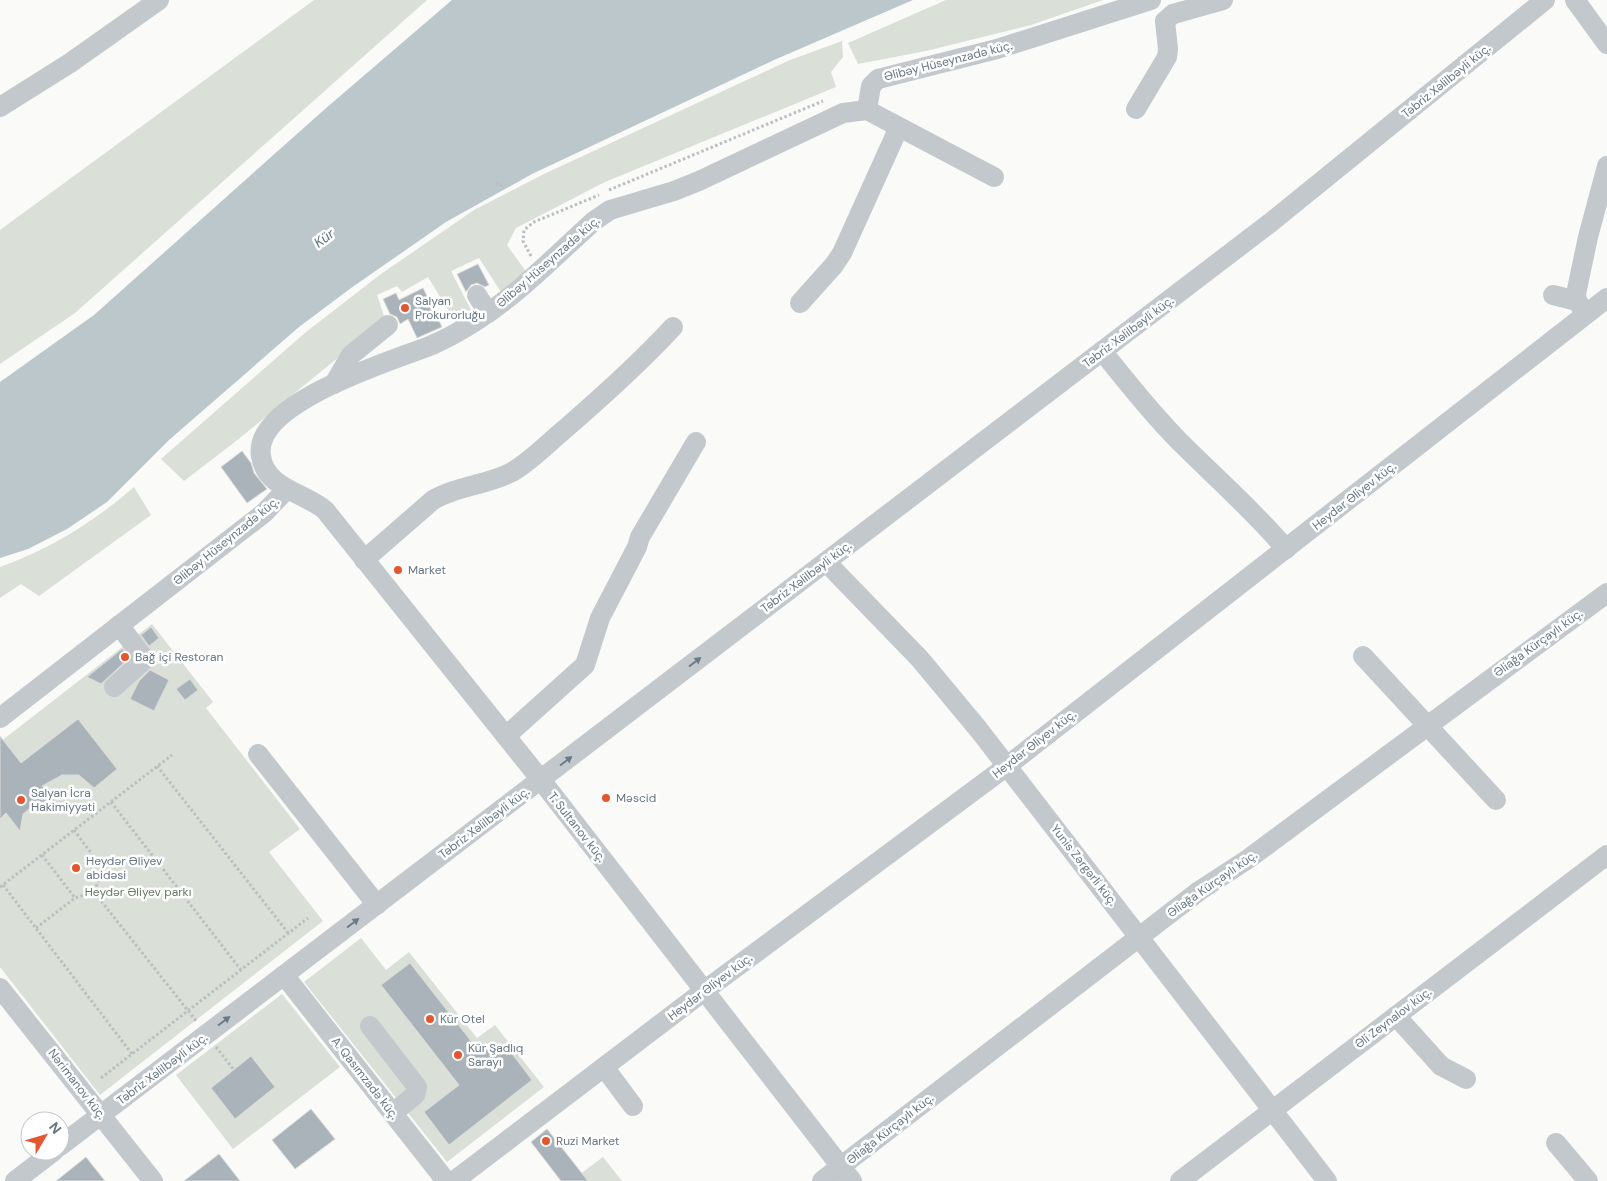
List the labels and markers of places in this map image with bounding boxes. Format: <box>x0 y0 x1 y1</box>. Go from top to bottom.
place label: Salyan Prokurorluğu <box>415 293 485 323</box>
marker: Salyan Prokurorluğu <box>399 302 411 314</box>
place label: Market <box>408 562 446 578</box>
marker: Market <box>392 564 404 576</box>
place label: Bağ içi Restoran <box>135 649 223 665</box>
marker: Bağ içi Restoran <box>119 651 131 663</box>
place label: Salyan İcra Hakimiyyəti <box>31 785 95 815</box>
place label: Məscid <box>616 790 656 806</box>
marker: Məscid <box>600 792 612 804</box>
marker: Salyan İcra Hakimiyyəti <box>15 794 27 806</box>
place label: Heydər Əliyev abidəsi <box>86 853 163 883</box>
marker: Heydər Əliyev abidəsi <box>70 862 82 874</box>
place label: Kür Otel <box>440 1011 485 1027</box>
marker: Kür Otel <box>424 1013 436 1025</box>
place label: Kür Şadlıq Sarayı <box>468 1040 523 1070</box>
marker: Kür Şadlıq Sarayı <box>452 1049 464 1061</box>
place label: Ruzi Market <box>556 1133 620 1149</box>
marker: Ruzi Market <box>540 1135 552 1147</box>

